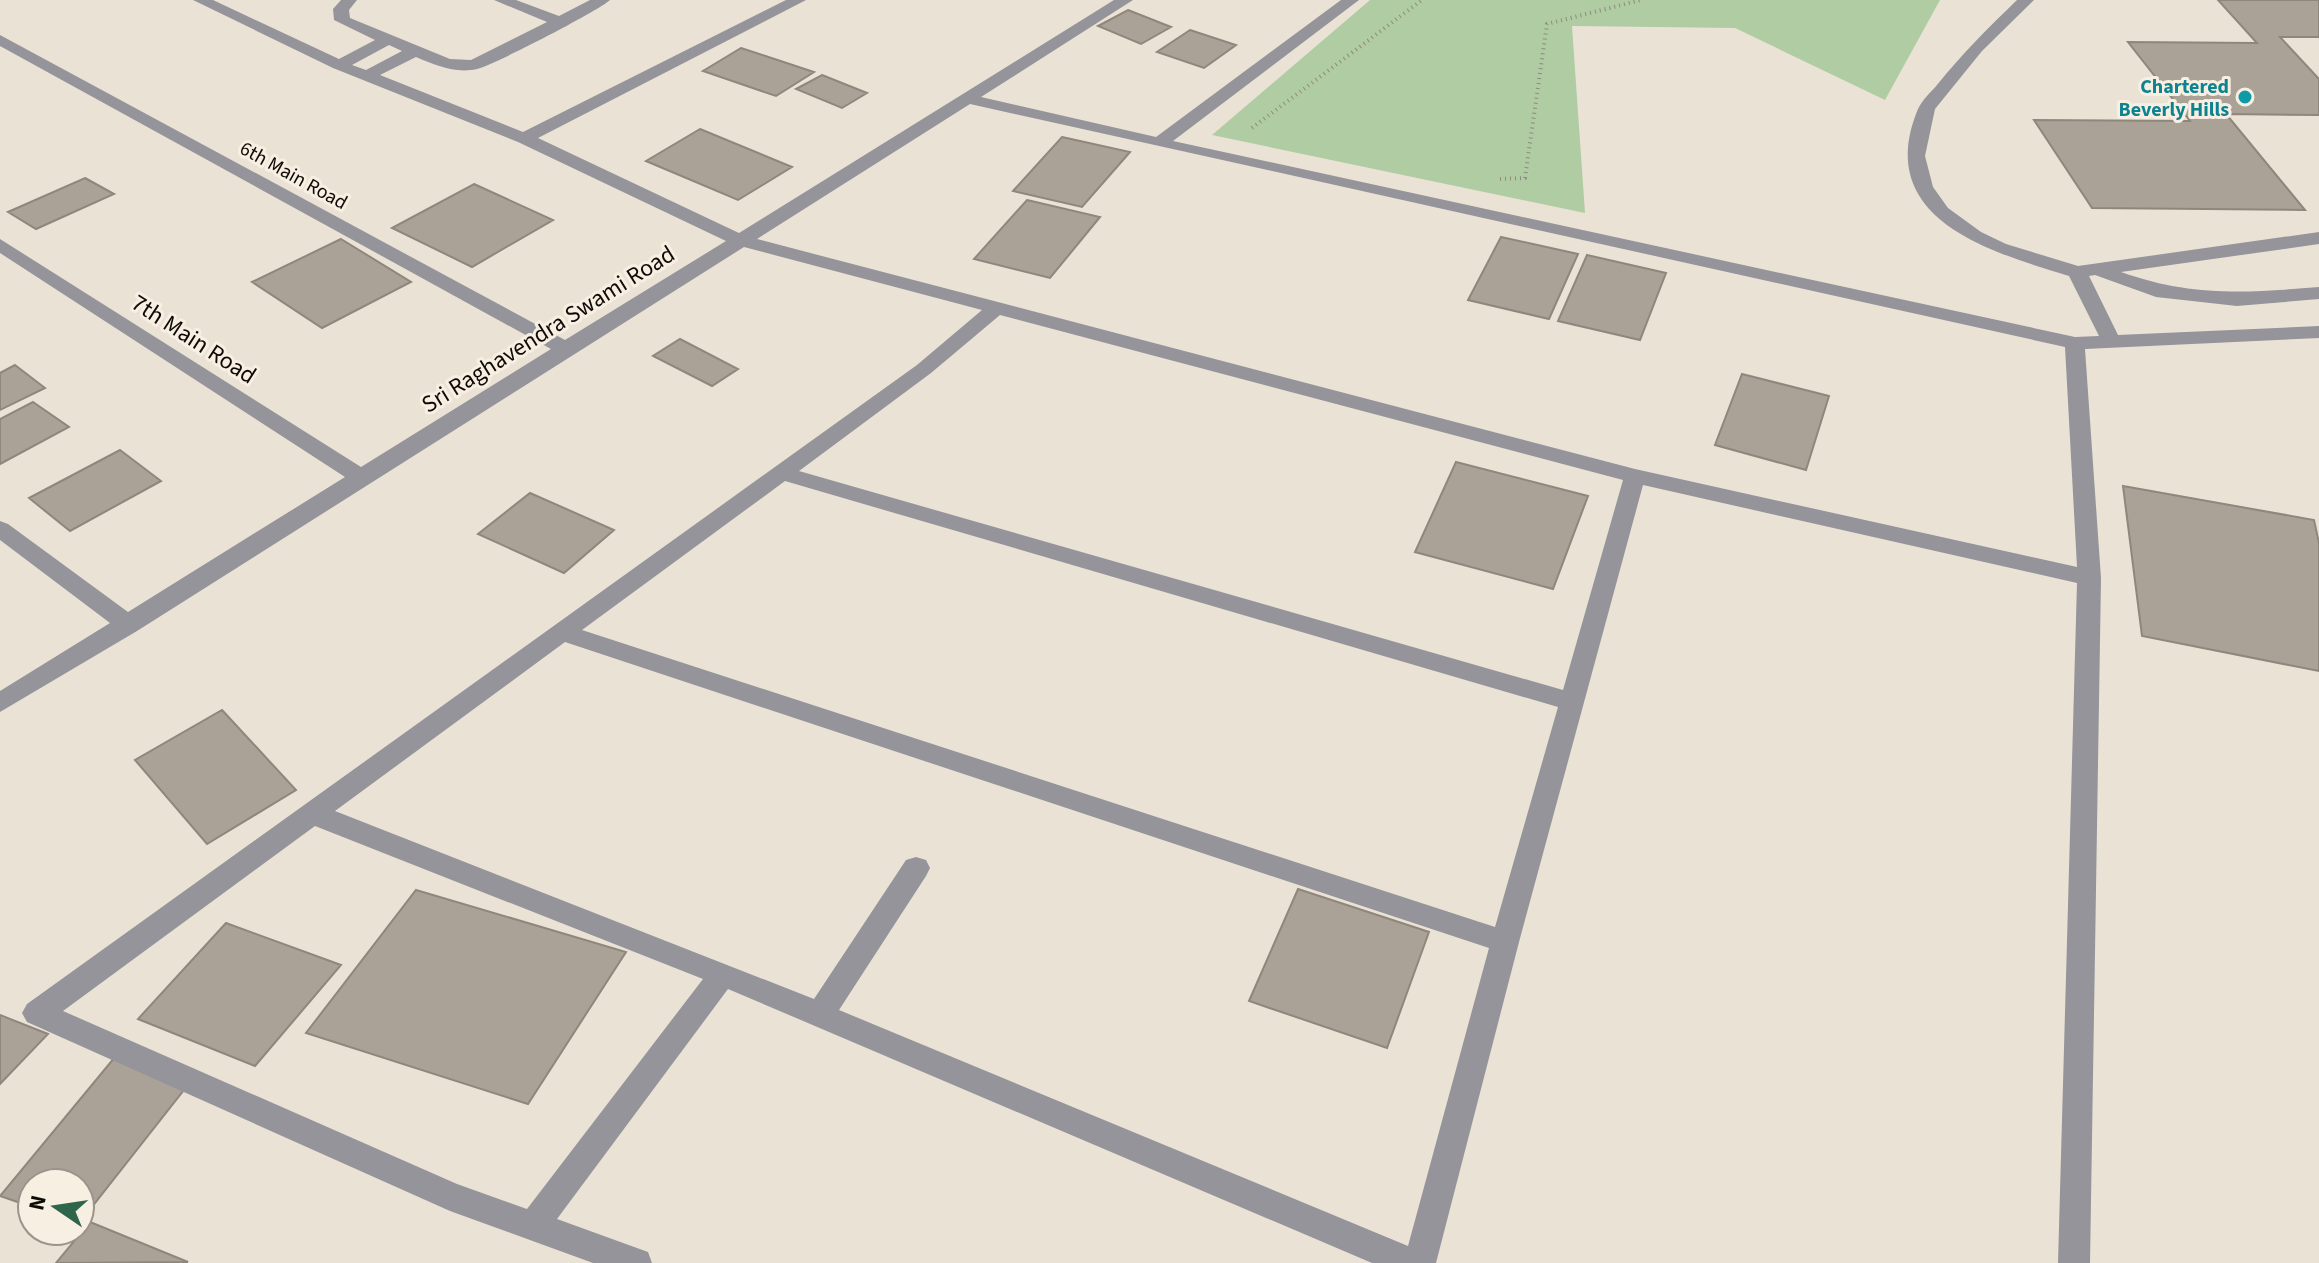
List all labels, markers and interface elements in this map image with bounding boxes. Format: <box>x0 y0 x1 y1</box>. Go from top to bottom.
place label: Chartered Beverly Hills <box>2119 73 2229 124</box>
marker: Chartered Beverly Hills <box>2236 88 2254 106</box>
street label: 6th Main Road <box>235 135 352 217</box>
street label: Sri Raghavendra Swami Road <box>415 237 682 422</box>
street label: 7th Main Road <box>124 286 263 393</box>
north arrow <box>16 1167 96 1247</box>
text: N <box>20 1192 55 1213</box>

